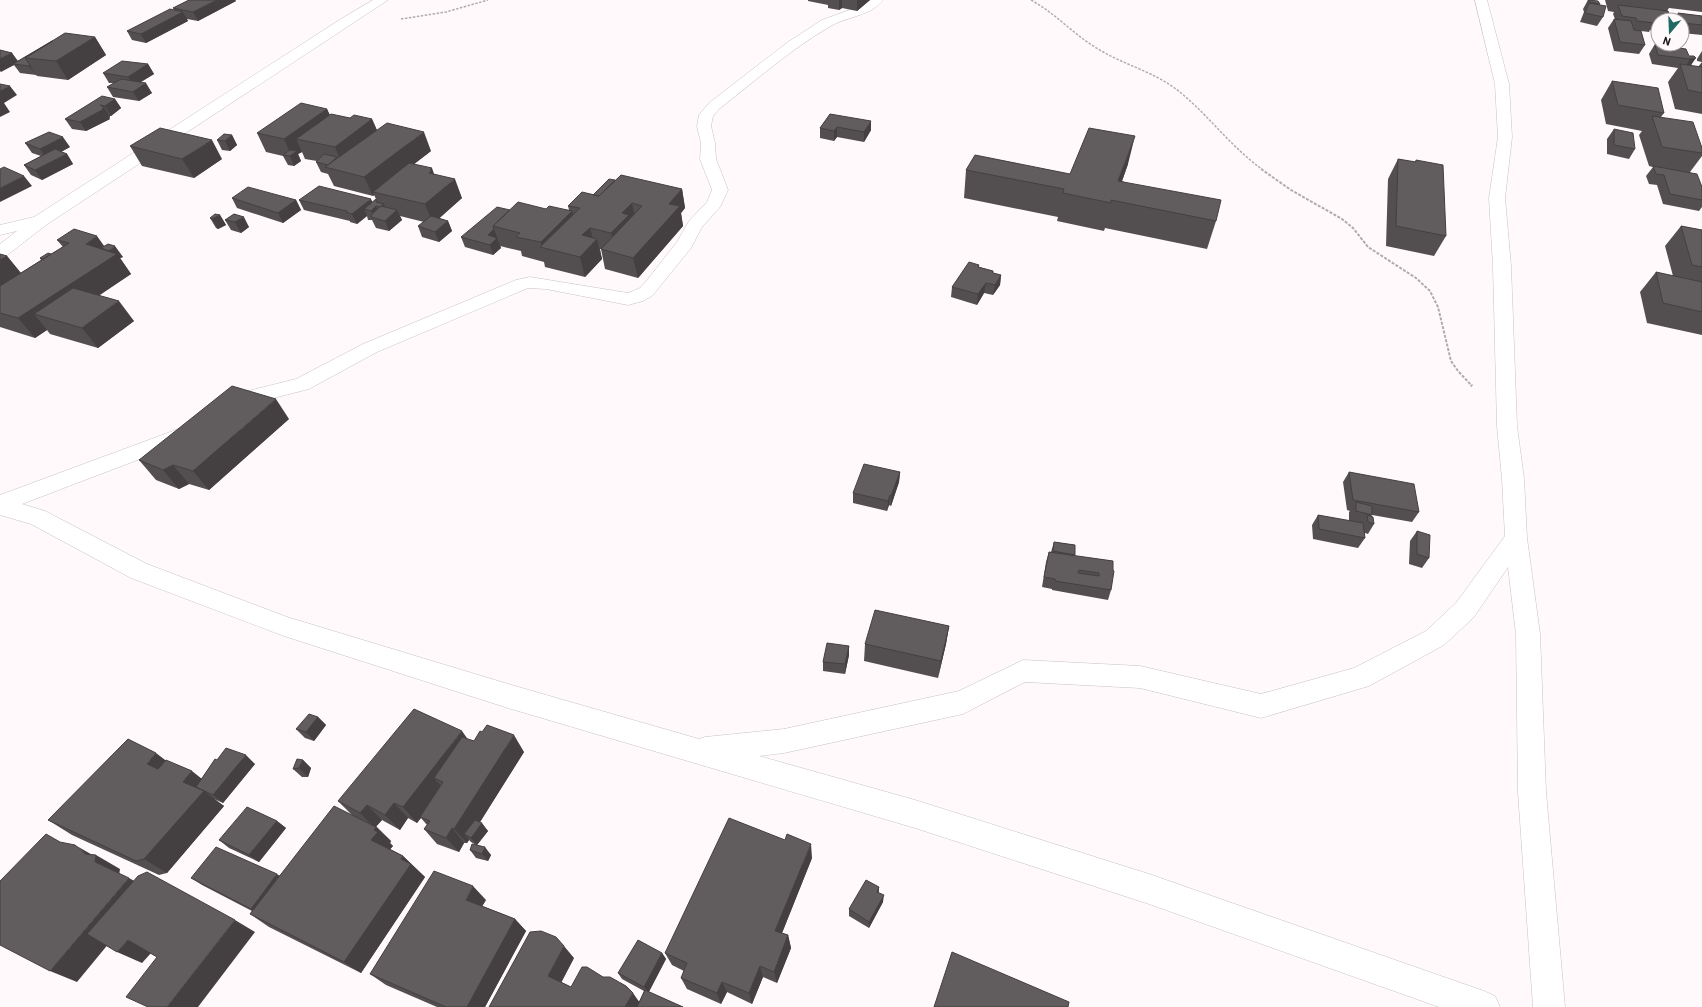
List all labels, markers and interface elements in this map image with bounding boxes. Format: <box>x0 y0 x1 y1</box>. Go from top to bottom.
north arrow <box>1650 12 1690 52</box>
text: N <box>1661 35 1672 49</box>

